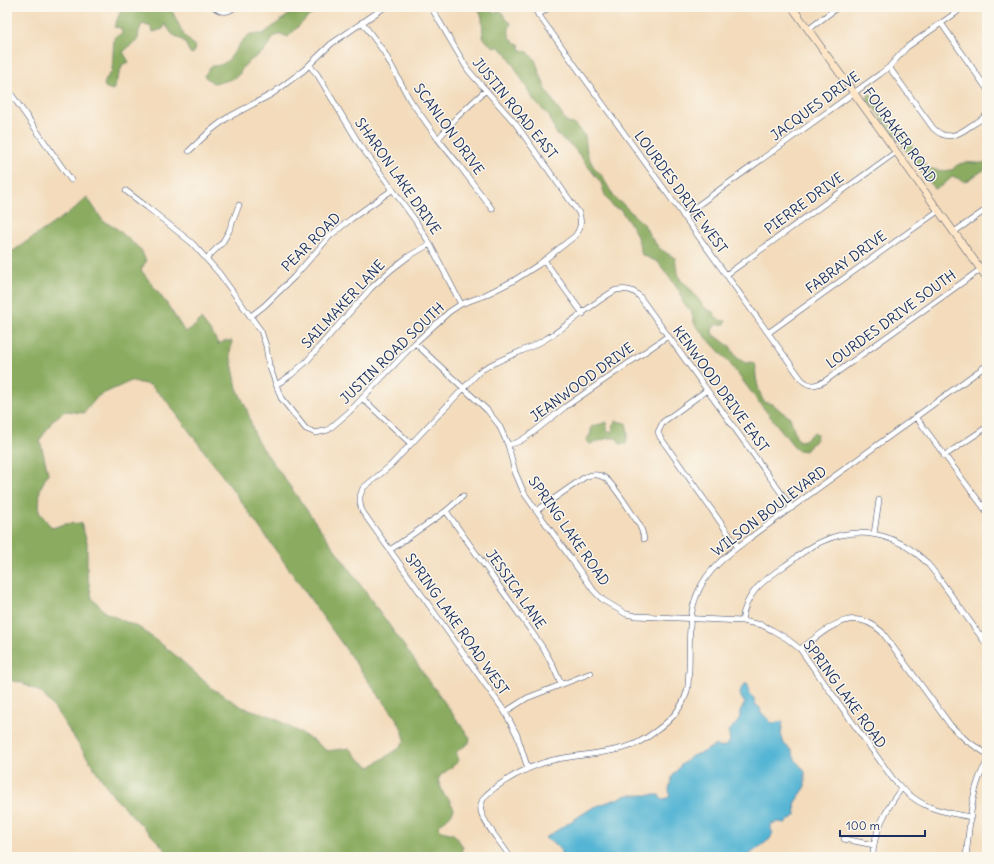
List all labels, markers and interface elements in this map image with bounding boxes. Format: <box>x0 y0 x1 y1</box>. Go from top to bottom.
street label: JUSTIN ROAD EAST <box>469 54 561 162</box>
street label: JACQUES DRIVE <box>767 67 863 145</box>
street label: SCANLON DRIVE <box>410 80 488 178</box>
street label: FOURAKER ROAD <box>859 84 941 186</box>
street label: SHARON LAKE DRIVE <box>351 114 445 238</box>
street label: LOURDES DRIVE WEST <box>631 127 731 257</box>
street label: PIERRE DRIVE <box>761 168 847 238</box>
street label: PEAR ROAD <box>278 209 344 275</box>
street label: FABRAY DRIVE <box>802 227 890 297</box>
street label: SAILMAKER LANE <box>297 256 389 352</box>
street label: LOURDES DRIVE SOUTH <box>822 266 960 372</box>
street label: JUSTIN ROAD SOUTH <box>336 298 448 408</box>
street label: KENWOOD DRIVE EAST <box>669 322 773 456</box>
street label: JEANWOOD DRIVE <box>527 338 637 426</box>
street label: WILSON BOULEVARD <box>708 462 830 560</box>
street label: SPRING LAKE ROAD <box>524 473 614 589</box>
street label: JESSICA LANE <box>482 546 550 632</box>
street label: SPRING LAKE ROAD WEST <box>401 550 513 698</box>
street label: SPRING LAKE ROAD <box>800 636 890 752</box>
scale bar <box>840 812 925 838</box>
text: 100 m <box>846 818 880 833</box>

